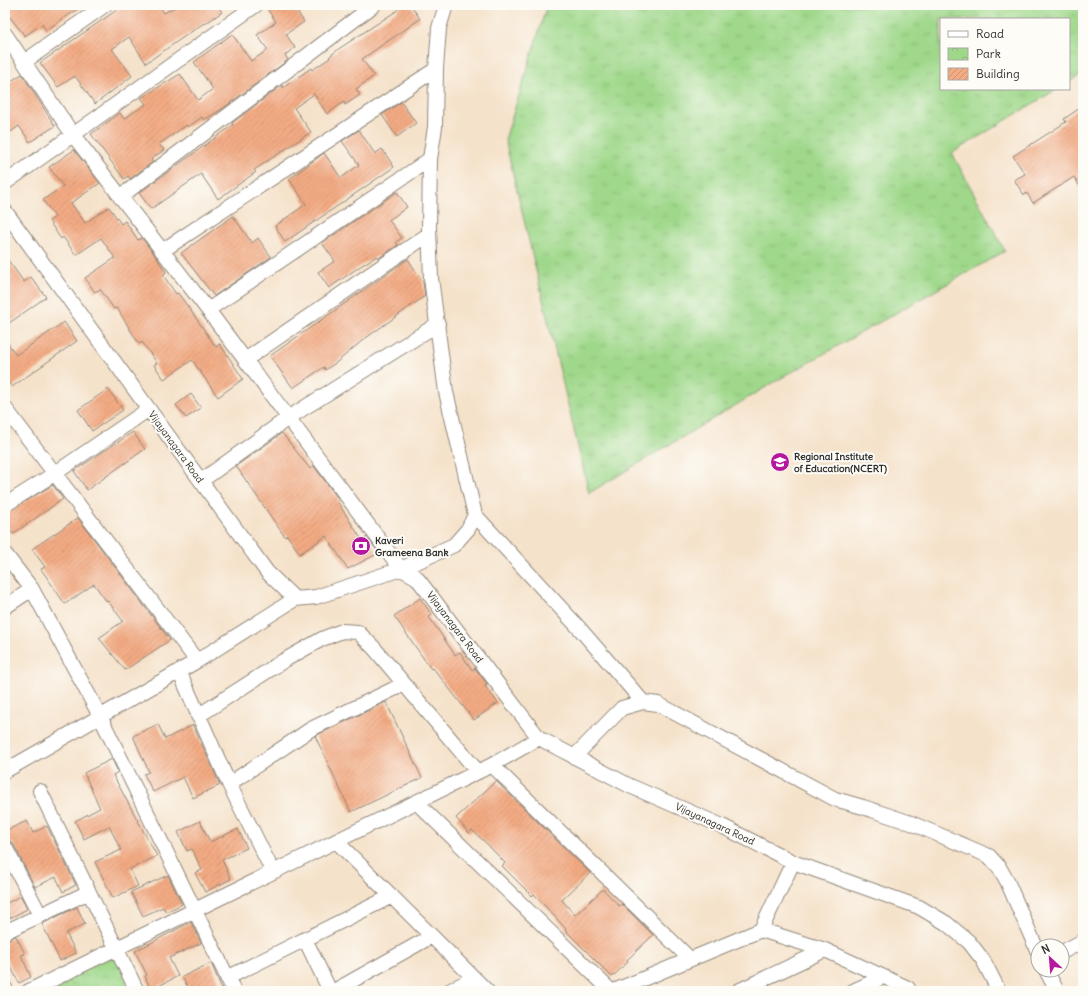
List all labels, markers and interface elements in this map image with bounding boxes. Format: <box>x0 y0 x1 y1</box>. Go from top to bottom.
legend <box>940 18 1070 90</box>
text: Road <box>976 26 1004 41</box>
text: Park <box>976 46 1001 61</box>
text: Building <box>976 66 1020 81</box>
street label: Vijayanagara Road <box>145 408 207 486</box>
place label: Regional Institute of Education(NCERT) <box>794 450 887 475</box>
school or university icon: Regional Institute of Education(NCERT) <box>769 451 791 473</box>
place label: Kaveri Grameena Bank <box>375 534 448 559</box>
bank icon: Kaveri Grameena Bank <box>350 535 372 557</box>
street label: Vijayanagara Road <box>424 589 486 665</box>
street label: Vijayanagara Road <box>673 800 757 848</box>
north arrow <box>1030 938 1070 978</box>
text: N <box>1039 941 1052 957</box>

